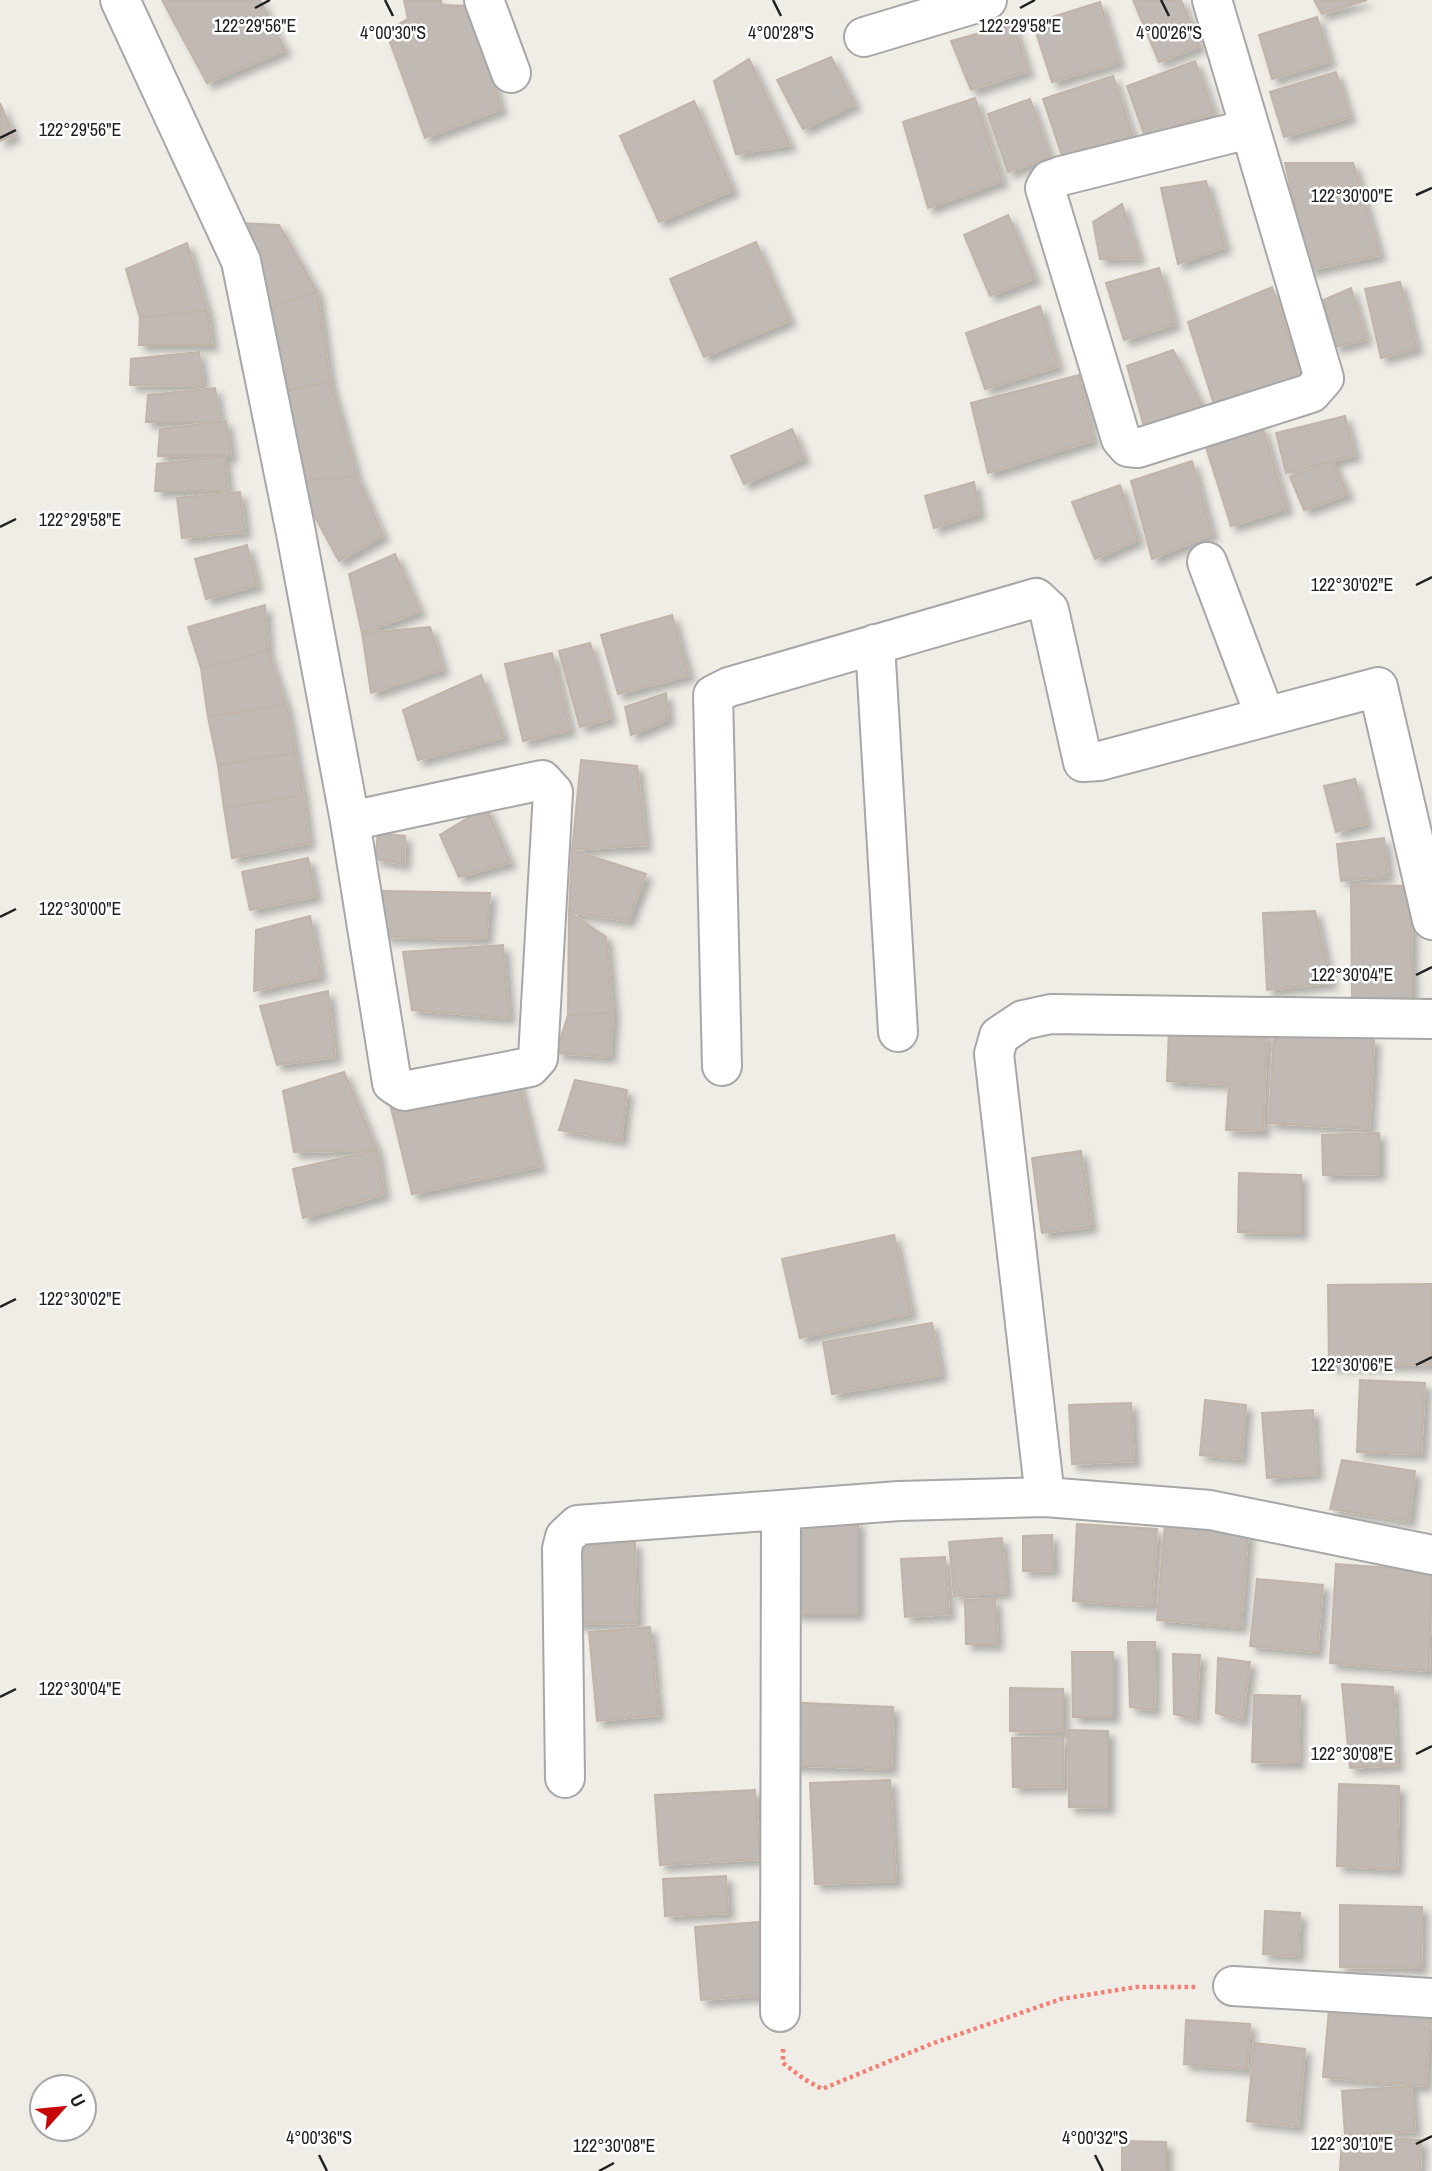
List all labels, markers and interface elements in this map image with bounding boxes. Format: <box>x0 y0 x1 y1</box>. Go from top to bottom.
text: 122°29'56"E <box>214 13 296 38</box>
text: 122°29'58"E <box>979 13 1061 38</box>
text: 4°00'30"S <box>360 20 426 45</box>
text: 4°00'28"S <box>748 20 814 45</box>
text: 4°00'26"S <box>1136 20 1202 45</box>
text: 122°29'56"E <box>39 117 121 142</box>
text: 122°30'00"E <box>1311 183 1393 208</box>
text: 122°29'58"E <box>39 507 121 532</box>
text: 122°30'02"E <box>1311 572 1393 597</box>
text: 122°30'00"E <box>39 896 121 921</box>
text: 122°30'04"E <box>1311 962 1393 987</box>
text: 122°30'02"E <box>39 1286 121 1311</box>
text: 122°30'06"E <box>1311 1352 1393 1377</box>
text: 122°30'04"E <box>39 1676 121 1701</box>
text: 122°30'08"E <box>1311 1741 1393 1766</box>
north arrow <box>28 2073 98 2143</box>
text: U <box>64 2089 92 2111</box>
text: 4°00'36"S <box>286 2125 352 2150</box>
text: 4°00'32"S <box>1062 2125 1128 2150</box>
text: 122°30'10"E <box>1311 2131 1393 2156</box>
text: 122°30'08"E <box>573 2133 655 2158</box>

